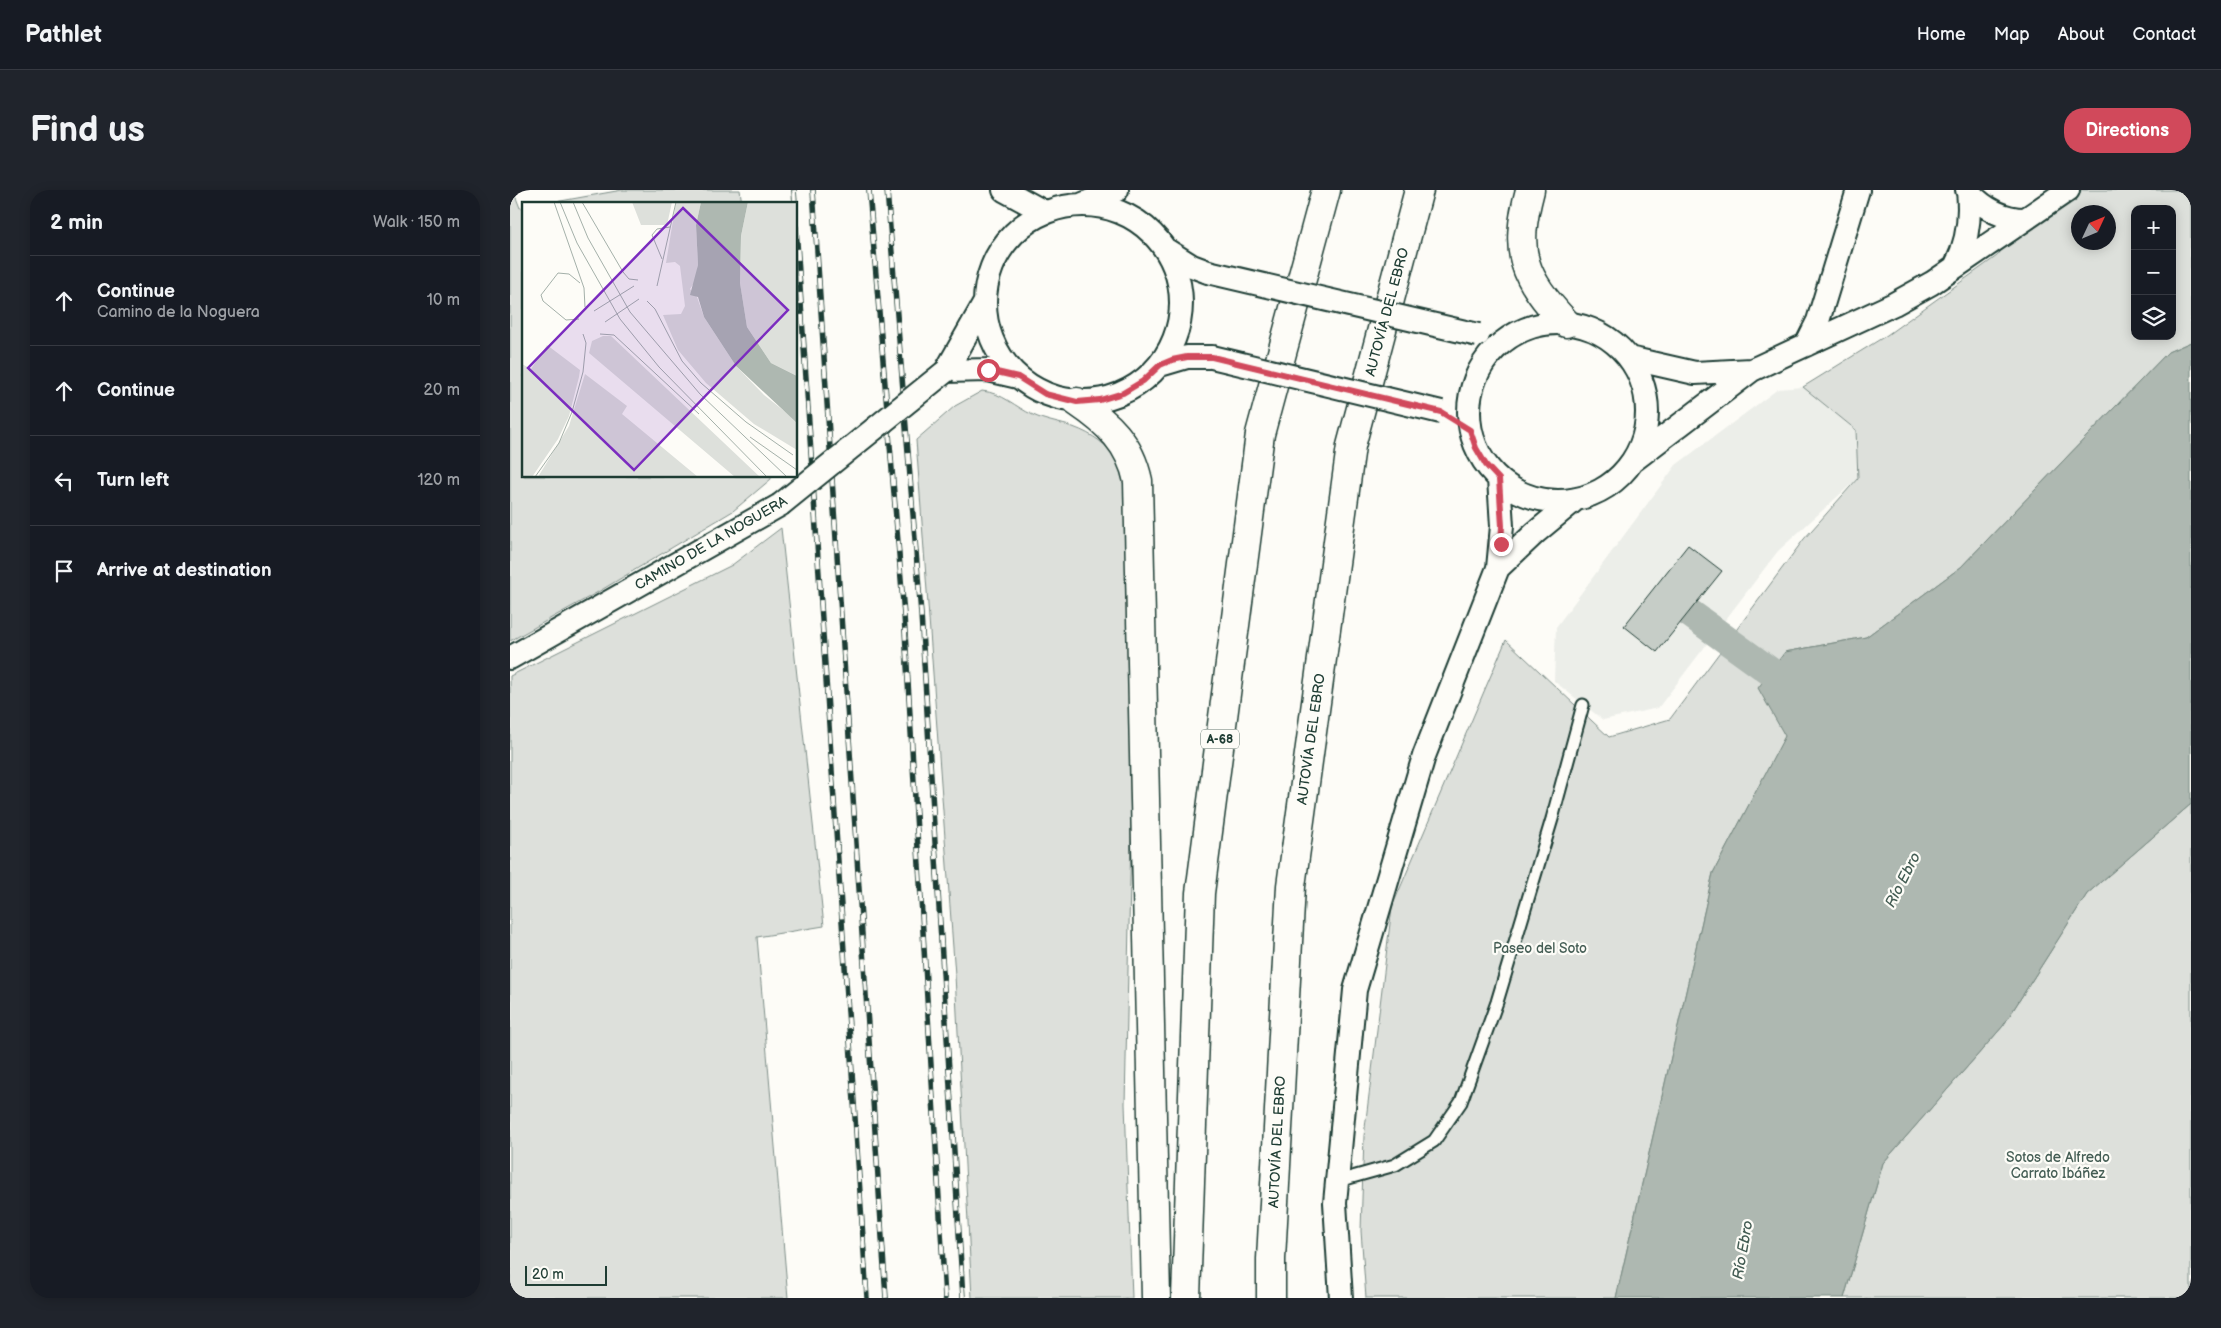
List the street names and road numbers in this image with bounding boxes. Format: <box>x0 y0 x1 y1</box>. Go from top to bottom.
street label: AUTOVÍA DEL EBRO <box>1361 245 1412 378</box>
street label: CAMINO DE LA NOGUERA <box>632 492 791 594</box>
street label: AUTOVÍA DEL EBRO <box>1292 672 1329 806</box>
road number: A-68 <box>1201 730 1239 748</box>
street label: AUTOVÍA DEL EBRO <box>1264 1075 1289 1209</box>

